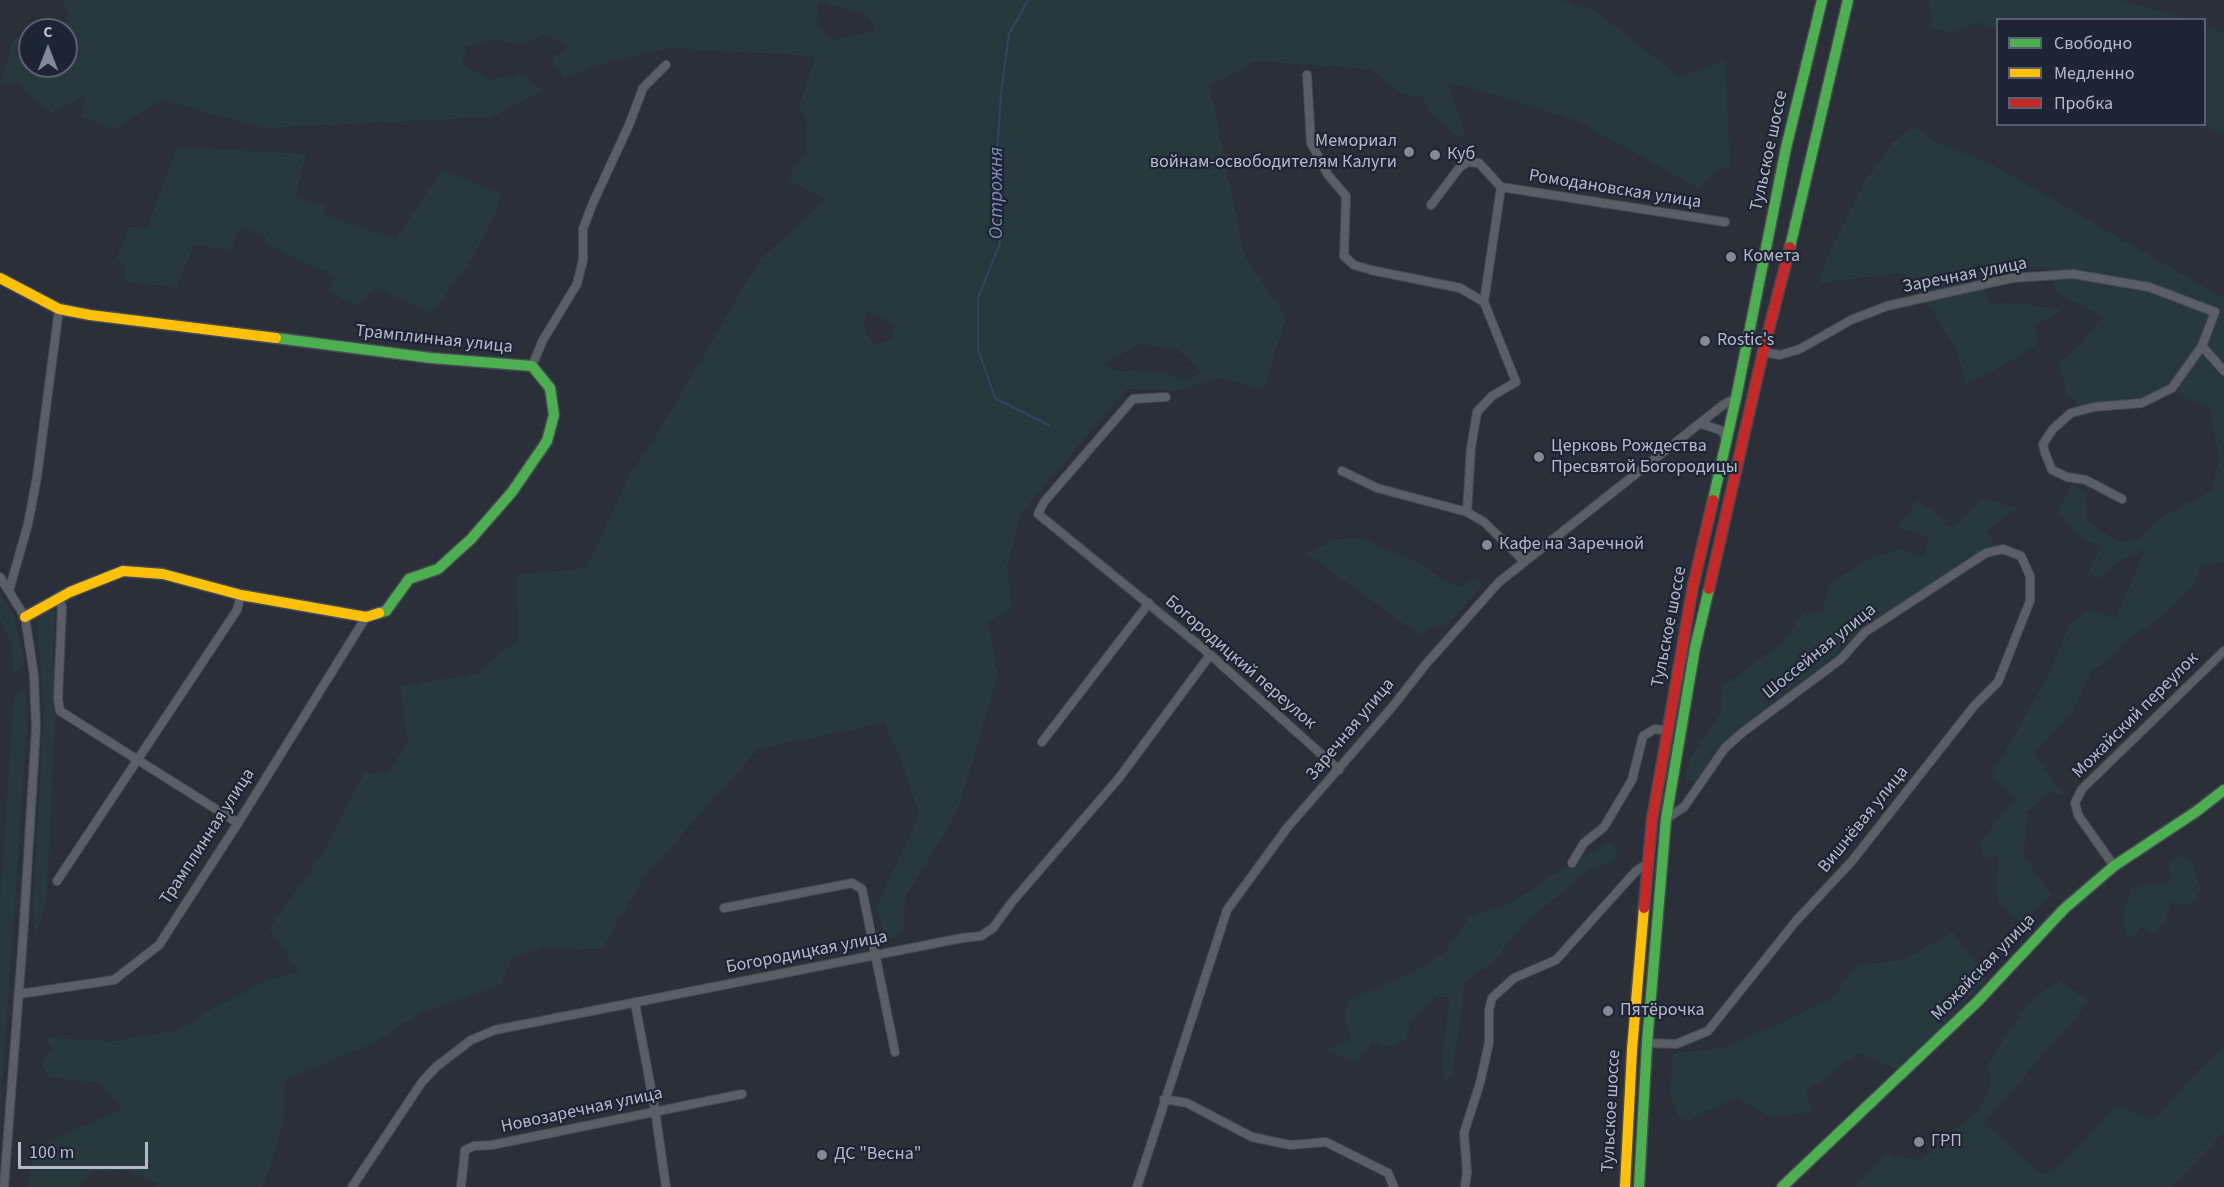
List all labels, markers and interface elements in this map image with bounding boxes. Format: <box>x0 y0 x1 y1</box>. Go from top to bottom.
north arrow <box>18 18 78 78</box>
legend <box>1996 18 2206 126</box>
text: С <box>43 21 53 43</box>
text: Свободно <box>2054 31 2132 56</box>
text: Медленно <box>2054 61 2134 86</box>
street label: Тульское шоссе <box>1747 89 1793 213</box>
text: Пробка <box>2054 91 2113 116</box>
place label: Мемориал войнам-освободителям Калуги <box>1150 131 1397 174</box>
place label: Куб <box>1447 144 1475 166</box>
marker: Мемориал войнам-освободителям Калуги <box>1402 145 1416 159</box>
water label: Острожня <box>986 147 1010 239</box>
marker: Куб <box>1428 148 1442 162</box>
street label: Ромодановская улица <box>1527 166 1703 214</box>
place label: Комета <box>1743 246 1800 268</box>
marker: Комета <box>1724 250 1738 264</box>
street label: Заречная улица <box>1901 253 2029 299</box>
street label: Трамплинная улица <box>354 321 514 359</box>
place label: Rostic's <box>1717 330 1774 352</box>
marker: Rostic's <box>1698 334 1712 348</box>
place label: Церковь Рождества Пресвятой Богородицы <box>1551 436 1738 478</box>
marker: Церковь Рождества Пресвятой Богородицы <box>1532 450 1546 464</box>
place label: Кафе на Заречной <box>1499 534 1644 556</box>
marker: Кафе на Заречной <box>1480 538 1494 552</box>
street label: Тульское шоссе <box>1648 565 1692 689</box>
street label: Богородицкий переулок <box>1160 591 1320 735</box>
street label: Шоссейная улица <box>1759 600 1881 704</box>
street label: Можайский переулок <box>2068 648 2204 784</box>
street label: Заречная улица <box>1302 675 1400 785</box>
street label: Вишнёвая улица <box>1814 762 1914 878</box>
street label: Трамплинная улица <box>156 765 260 909</box>
street label: Можайская улица <box>1927 910 2041 1026</box>
street label: Богородицкая улица <box>724 927 890 979</box>
place label: Пятёрочка <box>1620 1000 1705 1022</box>
marker: Пятёрочка <box>1601 1004 1615 1018</box>
street label: Тульское шоссе <box>1598 1049 1626 1173</box>
street label: Новозаречная улица <box>499 1083 665 1139</box>
scale bar <box>21 1130 152 1168</box>
place label: ГРП <box>1931 1131 1962 1153</box>
marker: ГРП <box>1912 1135 1926 1149</box>
text: 100 m <box>29 1140 74 1165</box>
place label: ДС "Весна" <box>834 1144 921 1166</box>
marker: ДС "Весна" <box>815 1148 829 1162</box>

